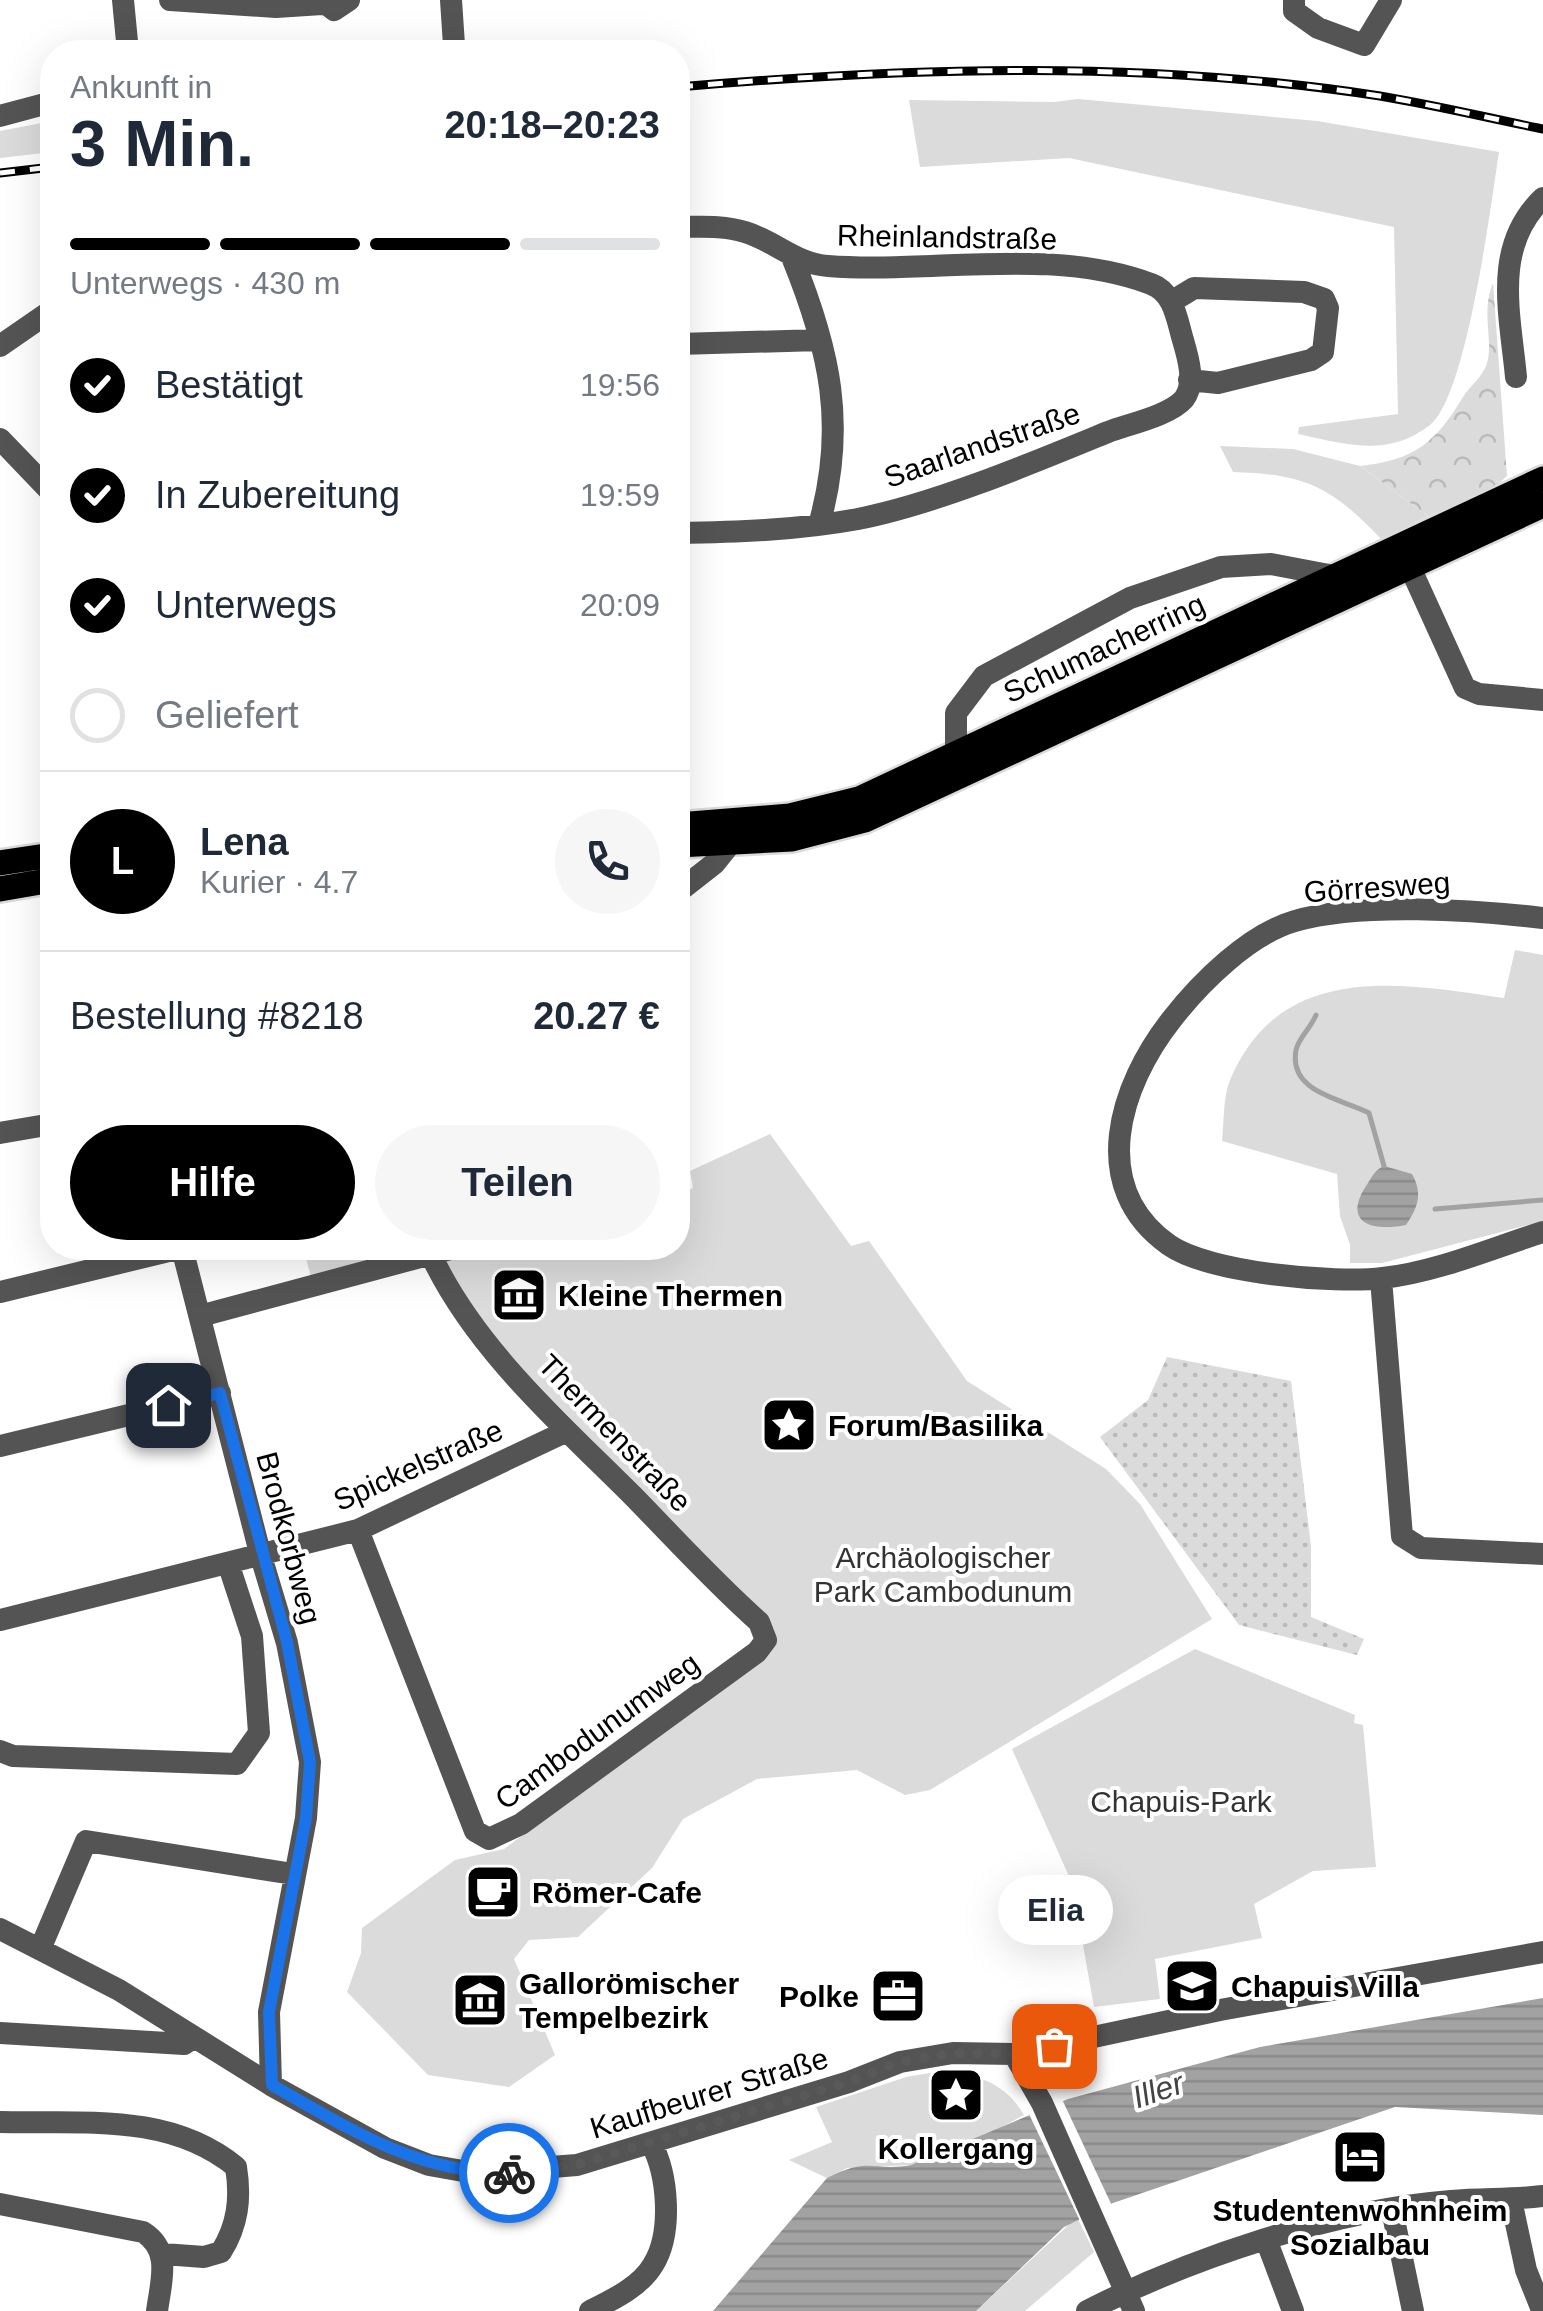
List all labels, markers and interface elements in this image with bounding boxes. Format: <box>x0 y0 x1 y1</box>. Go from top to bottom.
text: Ankunft in <box>70 69 212 105</box>
text: 20:18–20:23 <box>444 104 660 146</box>
text: 3 Min. <box>70 107 254 180</box>
street label: Rheinlandstraße <box>837 219 1057 255</box>
text: Unterwegs · 430 m <box>70 265 340 301</box>
icon: check <box>70 358 125 413</box>
text: Bestätigt <box>155 364 303 406</box>
text: 19:56 <box>580 367 660 403</box>
street label: Saarlandstraße <box>880 396 1084 494</box>
icon: check <box>70 468 125 523</box>
text: In Zubereitung <box>155 474 400 516</box>
text: 19:59 <box>580 477 660 513</box>
icon: check <box>70 578 125 633</box>
text: Unterwegs <box>155 584 337 626</box>
text: 20:09 <box>580 587 660 623</box>
street label: Schumacherring <box>998 587 1210 709</box>
text: Geliefert <box>155 694 299 736</box>
button: phone <box>555 809 660 914</box>
text: Lena <box>200 821 289 863</box>
text: L <box>111 840 134 882</box>
text: Kurier · 4.7 <box>200 864 358 900</box>
street label: Görresweg <box>1303 865 1451 909</box>
text: Bestellung #8218 <box>70 995 364 1037</box>
text: 20.27 € <box>533 995 660 1037</box>
button: Hilfe <box>70 1125 355 1240</box>
button: Teilen <box>375 1125 660 1240</box>
museum icon: Kleine Thermen <box>489 1265 549 1325</box>
place label: Kleine Thermen <box>558 1279 783 1312</box>
street label: Thermenstraße <box>532 1348 698 1518</box>
pin <box>126 1363 211 1448</box>
icon: home <box>141 1378 196 1433</box>
place icon: Forum/Basilika <box>759 1395 819 1455</box>
place label: Forum/Basilika <box>828 1409 1043 1442</box>
street label: Spickelstraße <box>328 1413 508 1517</box>
street label: Brodkorbweg <box>250 1448 328 1628</box>
park label: Archäologischer Park Cambodunum <box>814 1541 1072 1608</box>
street label: Cambodunumweg <box>489 1646 705 1816</box>
park label: Chapuis-Park <box>1090 1785 1273 1818</box>
cafe icon: Römer-Cafe <box>463 1862 523 1922</box>
place label: Römer-Cafe <box>532 1876 702 1909</box>
callout: Elia <box>996 1876 1112 1946</box>
text: Elia <box>1027 1892 1084 1928</box>
school or university icon: Chapuis Villa <box>1162 1956 1222 2016</box>
office icon: Polke <box>868 1966 928 2026</box>
place label: Gallorömischer Tempelbezirk <box>519 1967 739 2034</box>
museum icon: Gallorömischer Tempelbezirk <box>450 1970 510 2030</box>
place label: Chapuis Villa <box>1231 1970 1419 2003</box>
place label: Polke <box>779 1980 859 2013</box>
pin <box>1012 2004 1097 2089</box>
icon: bag <box>1027 2019 1082 2074</box>
street label: Kaufbeurer Straße <box>586 2041 832 2145</box>
water label: Iller <box>1128 2064 1190 2115</box>
place icon: Kollergang <box>926 2065 986 2125</box>
courier <box>459 2123 559 2223</box>
hotel icon: Studentenwohnheim Sozialbau <box>1330 2127 1390 2187</box>
place label: Kollergang <box>878 2132 1034 2165</box>
icon: bike <box>482 2146 537 2201</box>
place label: Studentenwohnheim Sozialbau <box>1213 2194 1508 2261</box>

